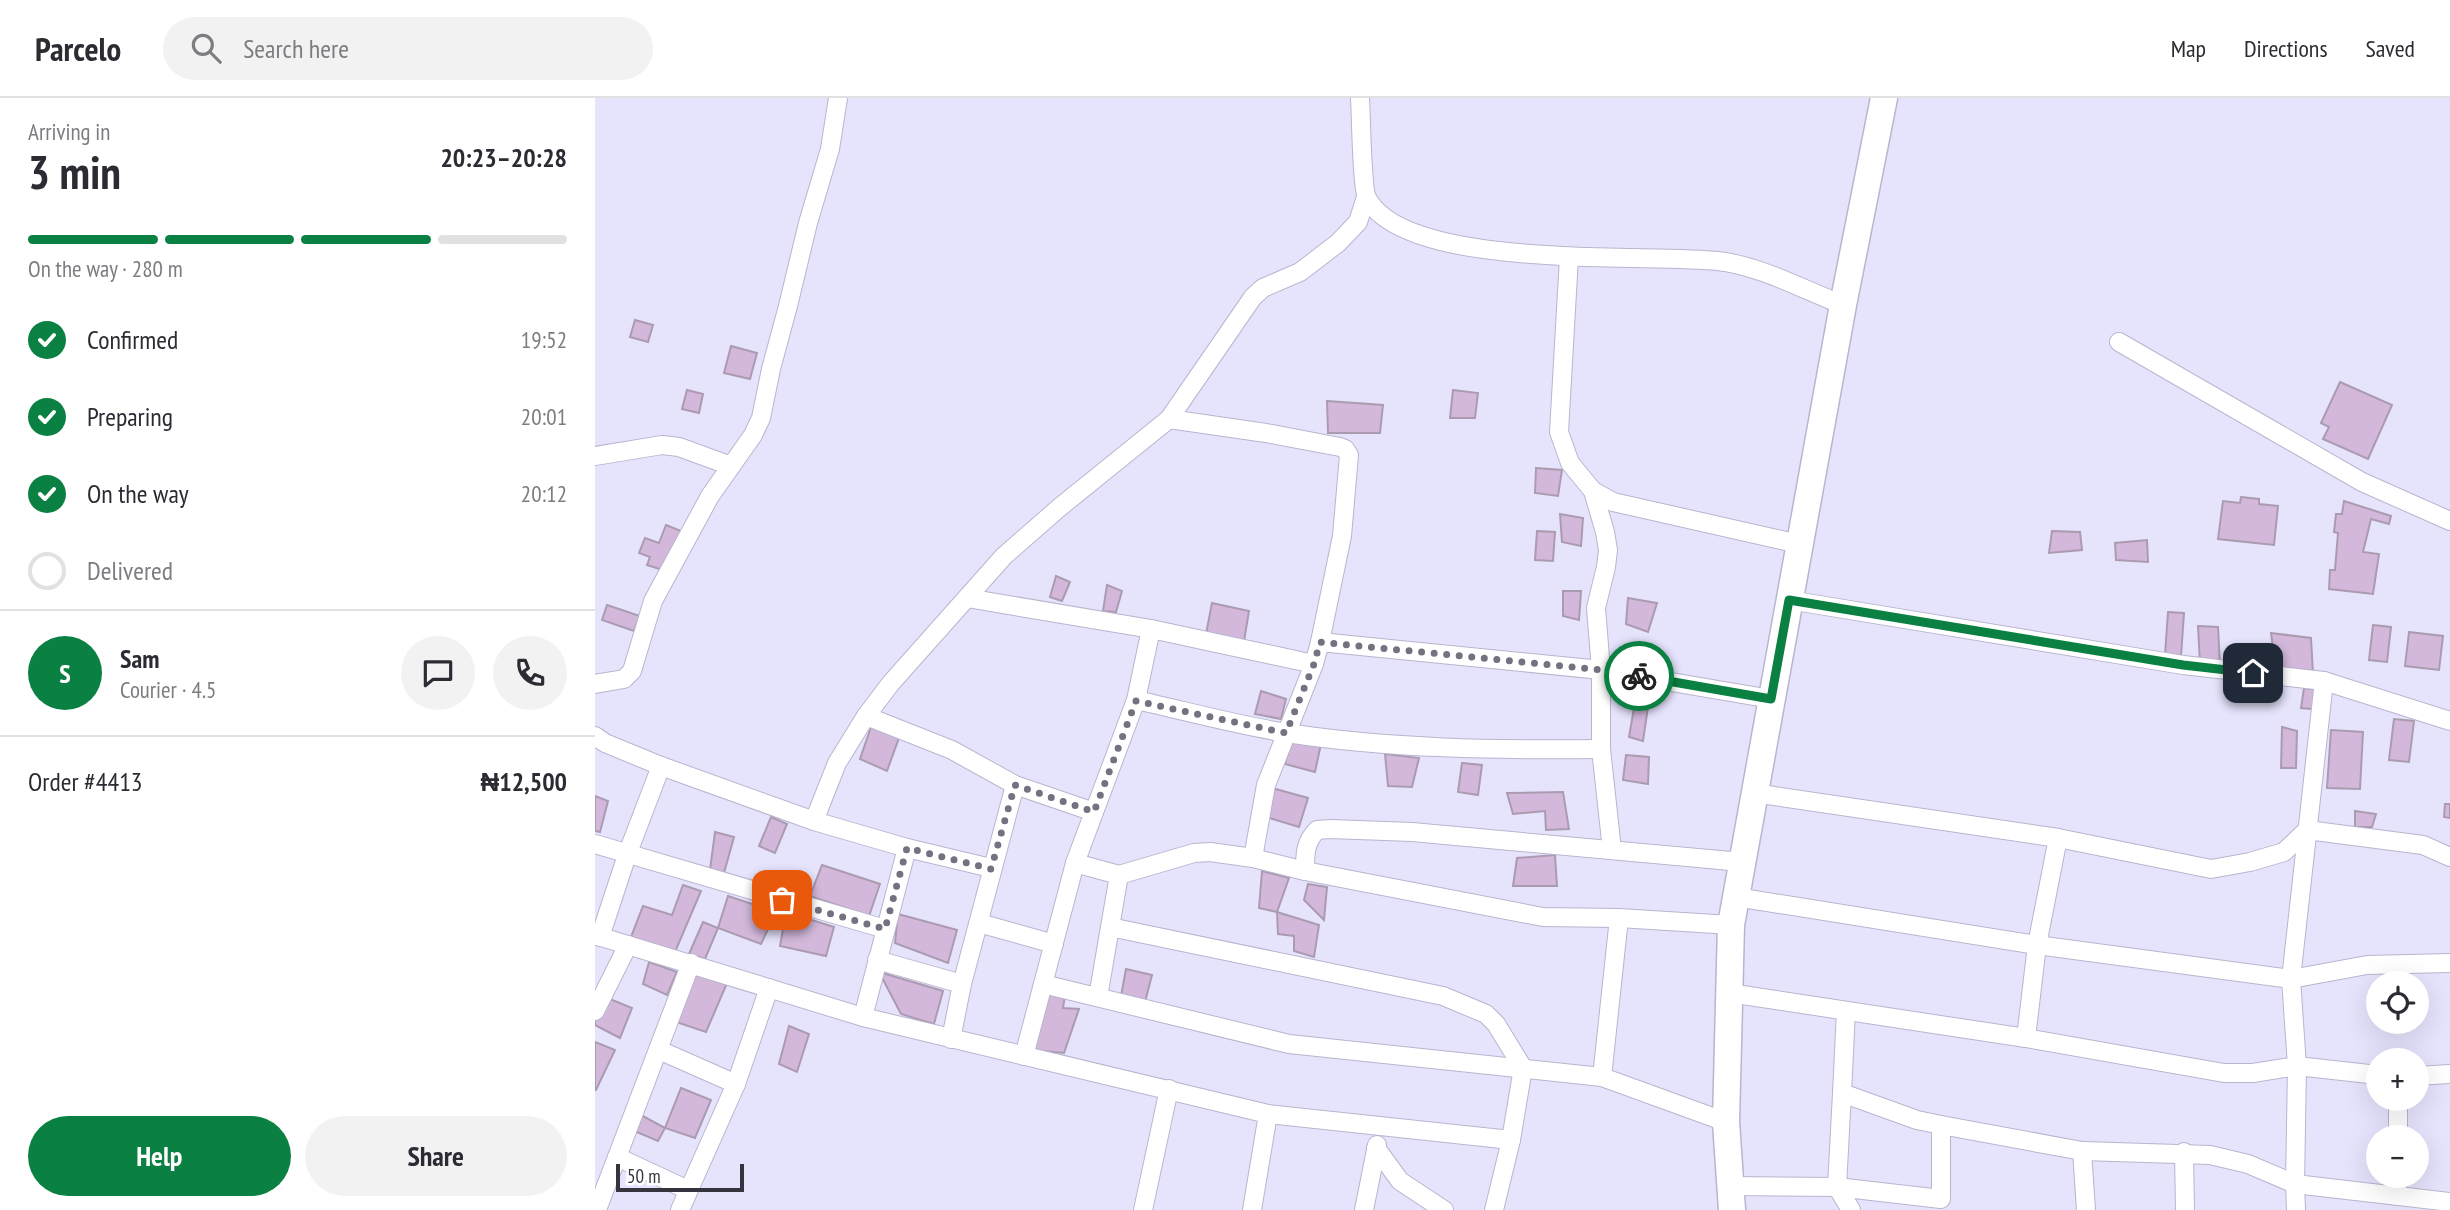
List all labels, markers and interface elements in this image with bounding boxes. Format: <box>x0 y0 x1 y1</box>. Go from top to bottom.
search box <box>163 17 653 80</box>
text: Parcelo <box>35 27 121 70</box>
icon: search <box>187 29 225 67</box>
text: Search here <box>243 32 349 65</box>
text: Map <box>2171 33 2206 64</box>
text: Directions <box>2244 33 2328 64</box>
text: Saved <box>2366 33 2415 64</box>
text: Arriving in <box>28 117 110 146</box>
text: 20:23–20:28 <box>440 141 567 174</box>
text: 3 min <box>28 142 121 202</box>
text: On the way · 280 m <box>28 254 183 283</box>
icon: check <box>28 321 66 359</box>
text: Confirmed <box>87 323 178 356</box>
text: 19:52 <box>521 325 567 354</box>
icon: check <box>28 398 66 436</box>
text: Preparing <box>87 400 173 433</box>
text: 20:01 <box>521 402 567 431</box>
icon: check <box>28 475 66 513</box>
text: On the way <box>87 477 189 510</box>
text: 20:12 <box>521 479 567 508</box>
text: Delivered <box>87 554 173 587</box>
button: chat <box>401 636 475 710</box>
button: phone <box>493 636 567 710</box>
courier <box>1604 641 1674 711</box>
text: Sam <box>120 642 159 675</box>
pin <box>2223 643 2283 703</box>
icon: home <box>2234 654 2272 692</box>
text: S <box>59 657 71 690</box>
icon: bike <box>1620 657 1658 695</box>
text: Courier · 4.5 <box>120 675 216 704</box>
text: Order #4413 <box>28 765 143 798</box>
text: ₦12,500 <box>480 765 567 798</box>
pin <box>752 870 812 930</box>
icon: bag <box>763 881 801 919</box>
map controls <box>2366 971 2429 1188</box>
button: locate <box>2366 971 2429 1034</box>
button: + <box>2366 1048 2429 1111</box>
button: Help <box>28 1116 291 1196</box>
button: Share <box>305 1116 567 1196</box>
button: − <box>2366 1125 2429 1188</box>
scale bar <box>616 1161 744 1193</box>
text: 50 m <box>627 1164 661 1188</box>

